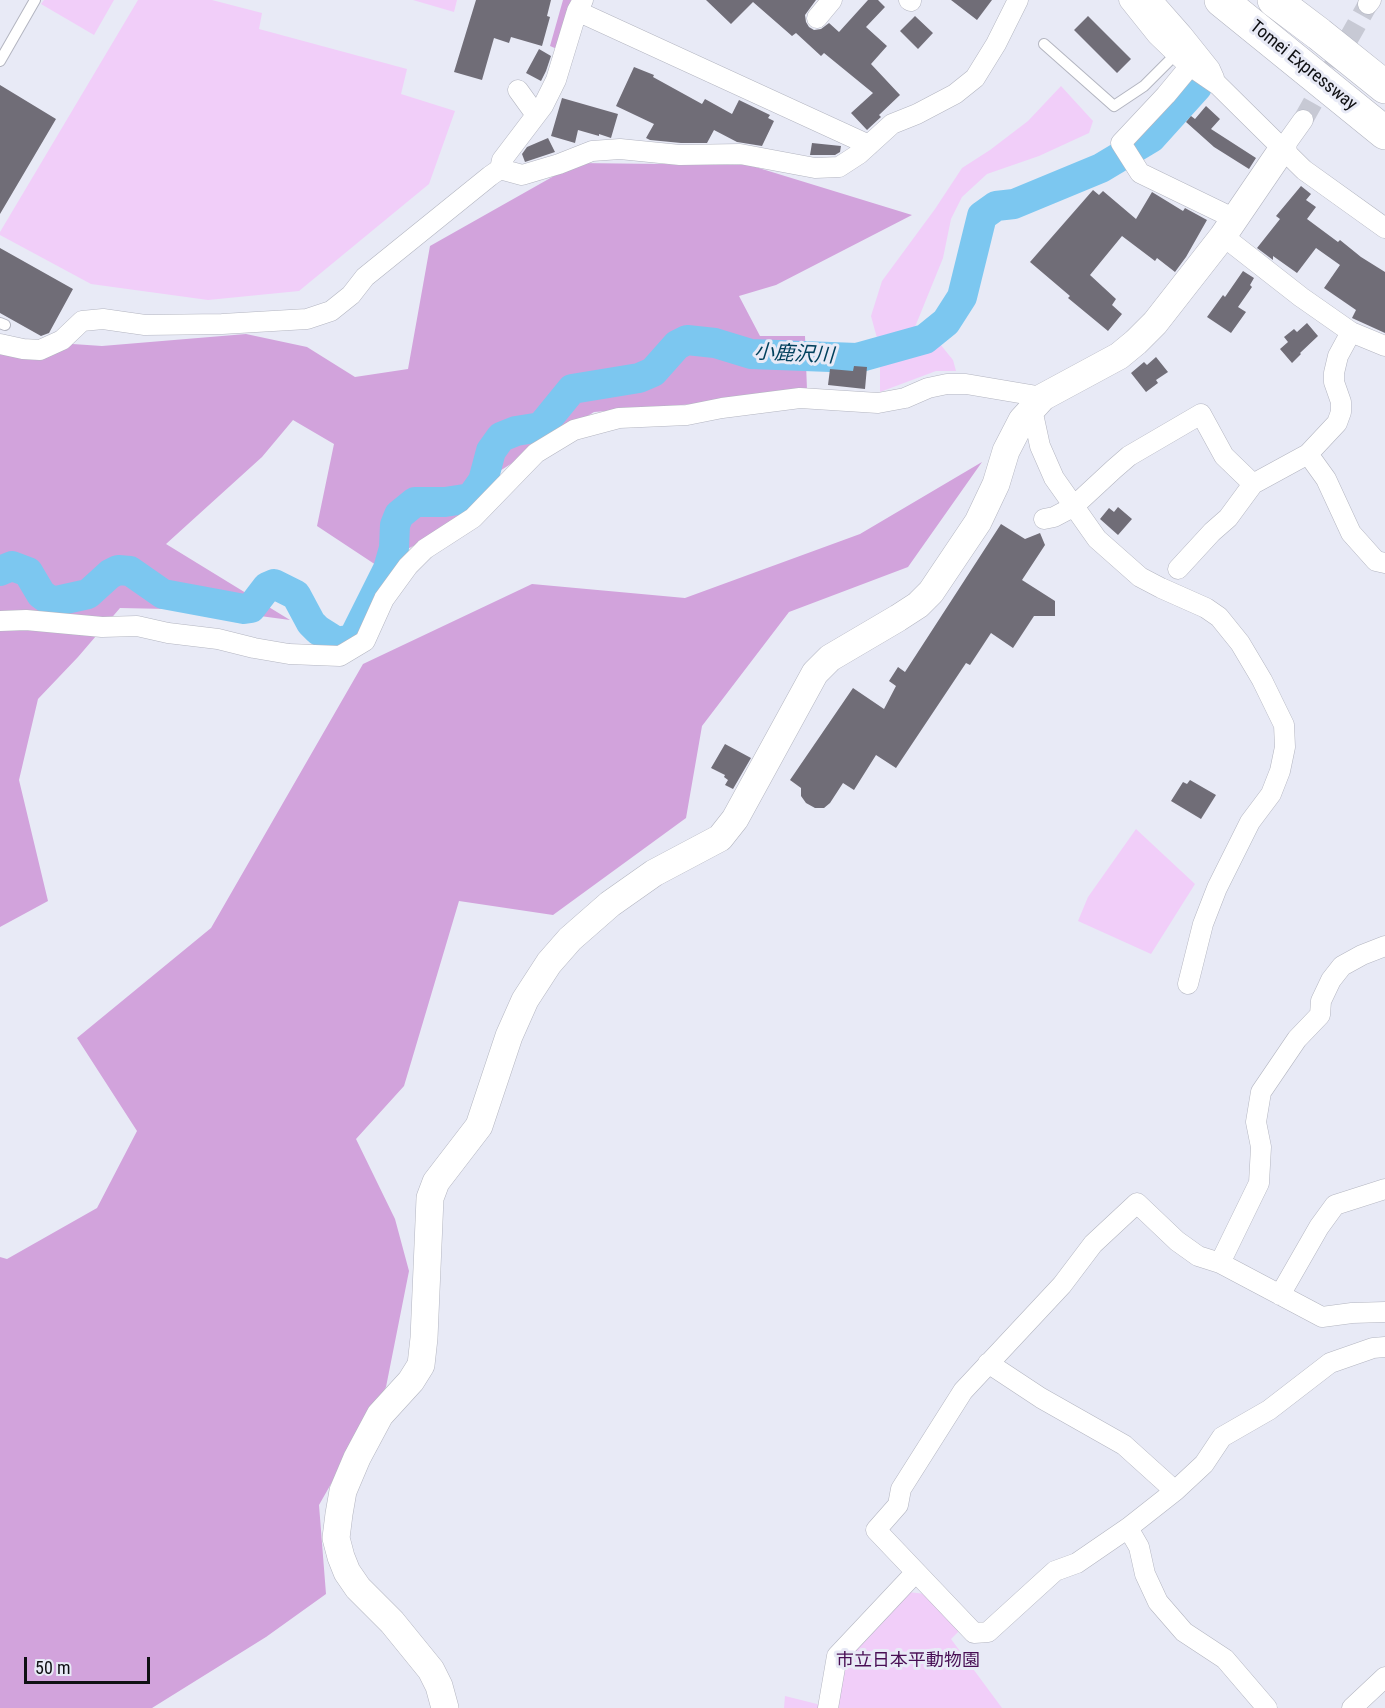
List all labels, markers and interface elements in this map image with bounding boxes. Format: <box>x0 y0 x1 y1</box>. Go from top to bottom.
street label: Tomei Expressway <box>1245 16 1361 116</box>
water label: 小鹿沢川 <box>753 341 835 369</box>
scale bar <box>27 1645 153 1683</box>
park label: 市立日本平動物園 <box>836 1650 980 1672</box>
text: 50 m <box>35 1657 70 1678</box>

